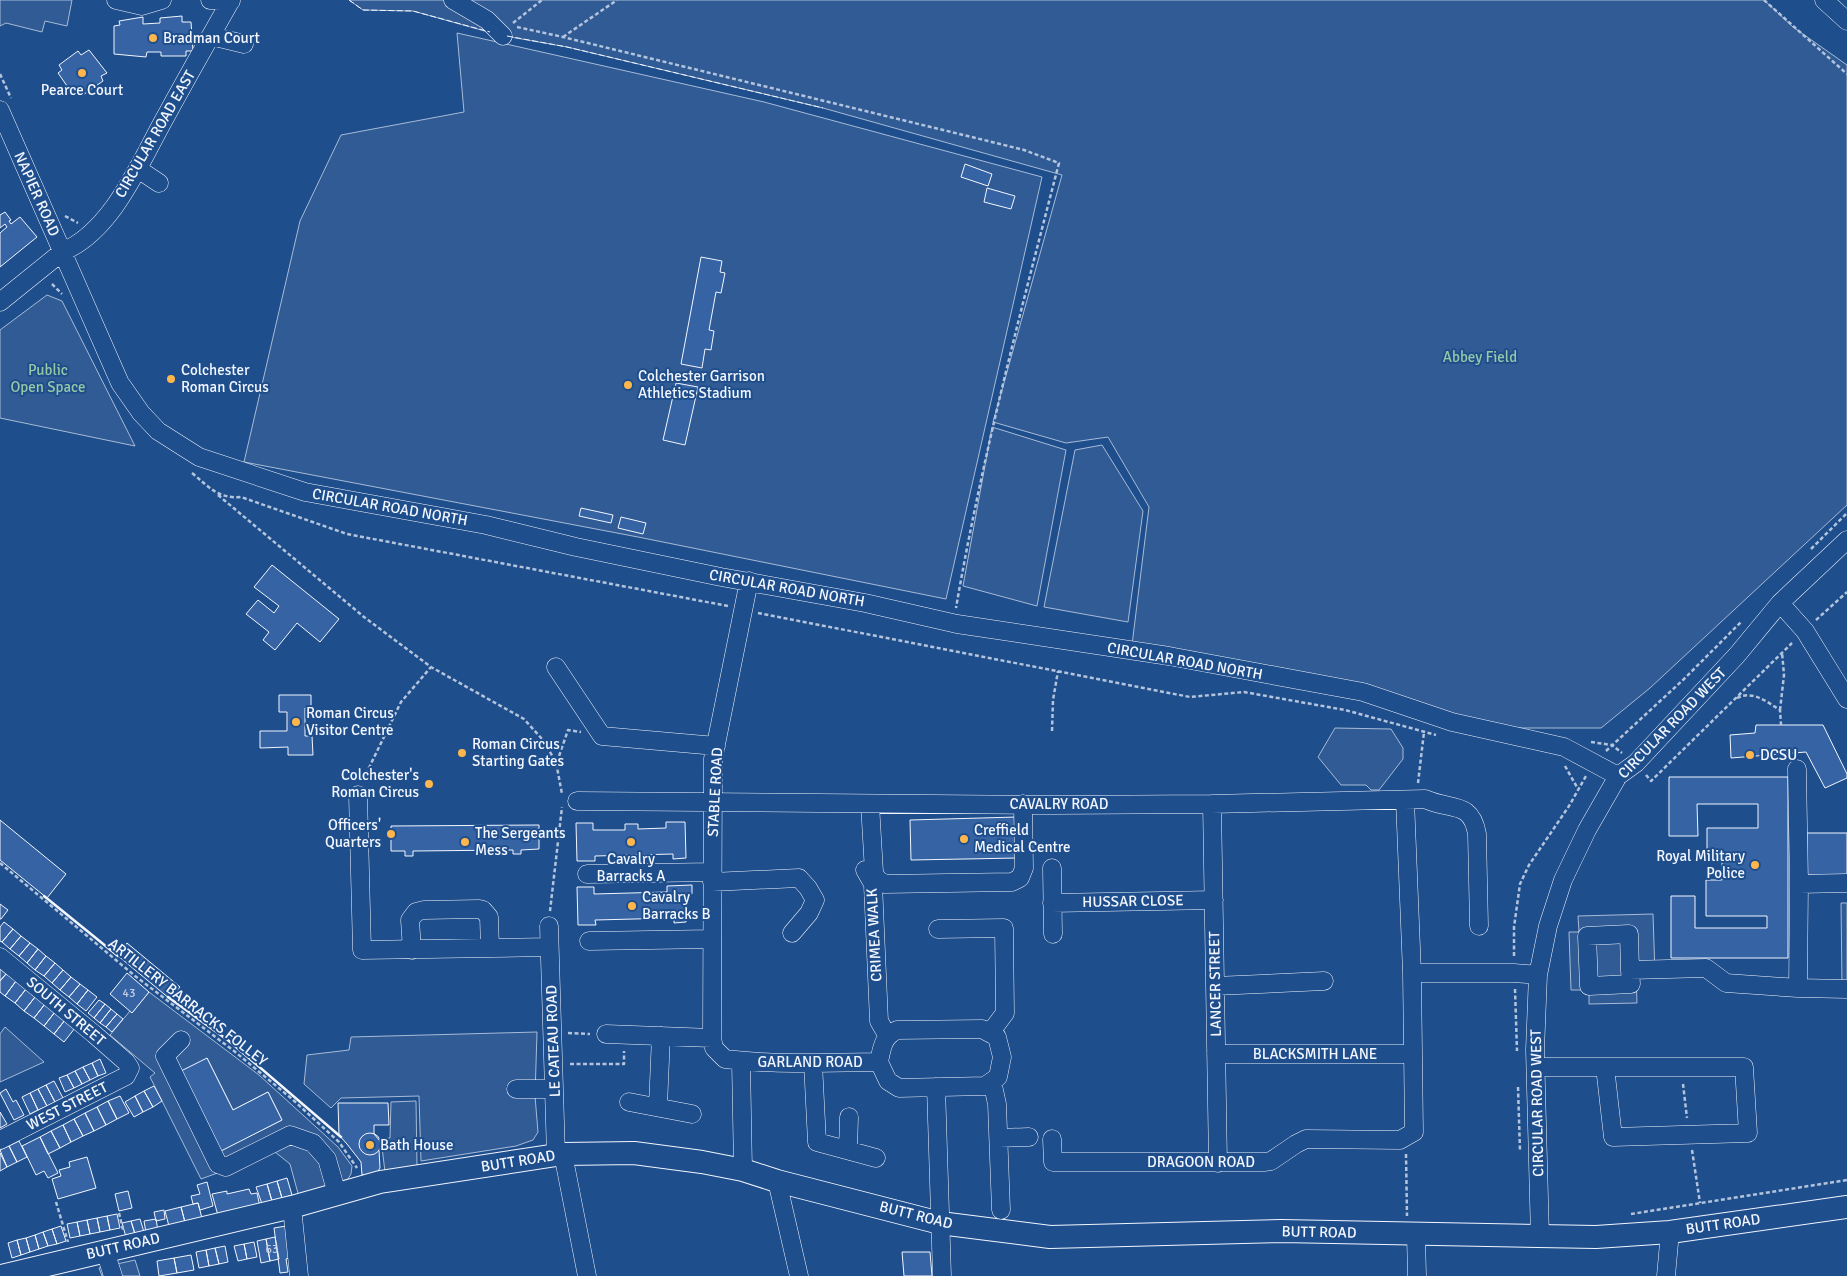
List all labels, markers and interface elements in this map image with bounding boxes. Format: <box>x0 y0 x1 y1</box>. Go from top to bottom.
place label: Bradman Court <box>163 29 260 47</box>
marker: Bradman Court <box>147 32 159 44</box>
marker: Pearce Court <box>76 67 88 79</box>
street label: CIRCULAR ROAD EAST <box>111 67 199 201</box>
place label: Pearce Court <box>41 81 123 99</box>
street label: NAPIER ROAD <box>10 149 64 239</box>
park label: Abbey Field <box>1443 348 1517 366</box>
park label: Public Open Space <box>10 361 86 396</box>
place label: Colchester Roman Circus <box>181 361 269 396</box>
place label: Colchester Garrison Athletics Stadium <box>638 367 765 402</box>
marker: Colchester Roman Circus <box>165 373 177 385</box>
marker: Colchester Garrison Athletics Stadium <box>622 379 634 391</box>
street label: CIRCULAR ROAD NORTH <box>311 484 469 530</box>
street label: CIRCULAR ROAD NORTH <box>708 565 866 611</box>
street label: CIRCULAR ROAD NORTH <box>1106 638 1264 684</box>
street label: CIRCULAR ROAD WEST <box>1614 663 1730 782</box>
place label: Roman Circus Visitor Centre <box>306 704 394 739</box>
marker: Roman Circus Visitor Centre <box>290 716 302 728</box>
place label: Roman Circus Starting Gates <box>472 735 565 770</box>
place label: DCSU <box>1760 746 1797 764</box>
marker: Roman Circus Starting Gates <box>456 747 468 759</box>
street label: STABLE ROAD <box>704 747 726 837</box>
marker: DCSU <box>1744 749 1756 761</box>
place label: Colchester's Roman Circus <box>331 766 419 801</box>
marker: Colchester's Roman Circus <box>423 778 435 790</box>
street label: CAVALRY ROAD <box>1009 795 1109 813</box>
place label: Officers' Quarters <box>325 816 381 851</box>
place label: Creffield Medical Centre <box>974 821 1071 856</box>
place label: The Sergeants Mess <box>475 824 566 859</box>
marker: Officers' Quarters <box>385 828 397 840</box>
marker: Creffield Medical Centre <box>958 833 970 845</box>
marker: The Sergeants Mess <box>459 836 471 848</box>
marker: Cavalry Barracks A <box>625 836 637 848</box>
place label: Royal Military Police <box>1656 847 1745 882</box>
place label: Cavalry Barracks A <box>597 850 665 885</box>
marker: Royal Military Police <box>1749 859 1761 871</box>
place label: Cavalry Barracks B <box>642 888 711 923</box>
street label: CRIMEA WALK <box>863 888 885 982</box>
street label: HUSSAR CLOSE <box>1082 891 1184 911</box>
marker: Cavalry Barracks B <box>626 900 638 912</box>
street label: LANCER STREET <box>1205 930 1225 1037</box>
street label: ARTILLERY BARRACKS FOLLEY <box>105 934 272 1070</box>
street label: SOUTH STREET <box>23 973 110 1050</box>
street label: LE CATEAU ROAD <box>542 985 564 1097</box>
house number: 43 <box>123 986 135 1001</box>
street label: CIRCULAR ROAD WEST <box>1527 1028 1547 1177</box>
street label: BLACKSMITH LANE <box>1253 1045 1377 1063</box>
street label: GARLAND ROAD <box>757 1053 863 1071</box>
street label: WEST STREET <box>23 1078 111 1134</box>
place label: Bath House <box>380 1136 453 1154</box>
marker: Bath House <box>364 1139 376 1151</box>
street label: BUTT ROAD <box>480 1146 556 1176</box>
street label: DRAGOON ROAD <box>1147 1153 1255 1171</box>
street label: BUTT ROAD <box>877 1197 955 1233</box>
street label: BUTT ROAD <box>1685 1210 1761 1238</box>
street label: BUTT ROAD <box>1281 1222 1357 1242</box>
street label: BUTT ROAD <box>84 1229 162 1263</box>
house number: 63 <box>266 1242 278 1257</box>

